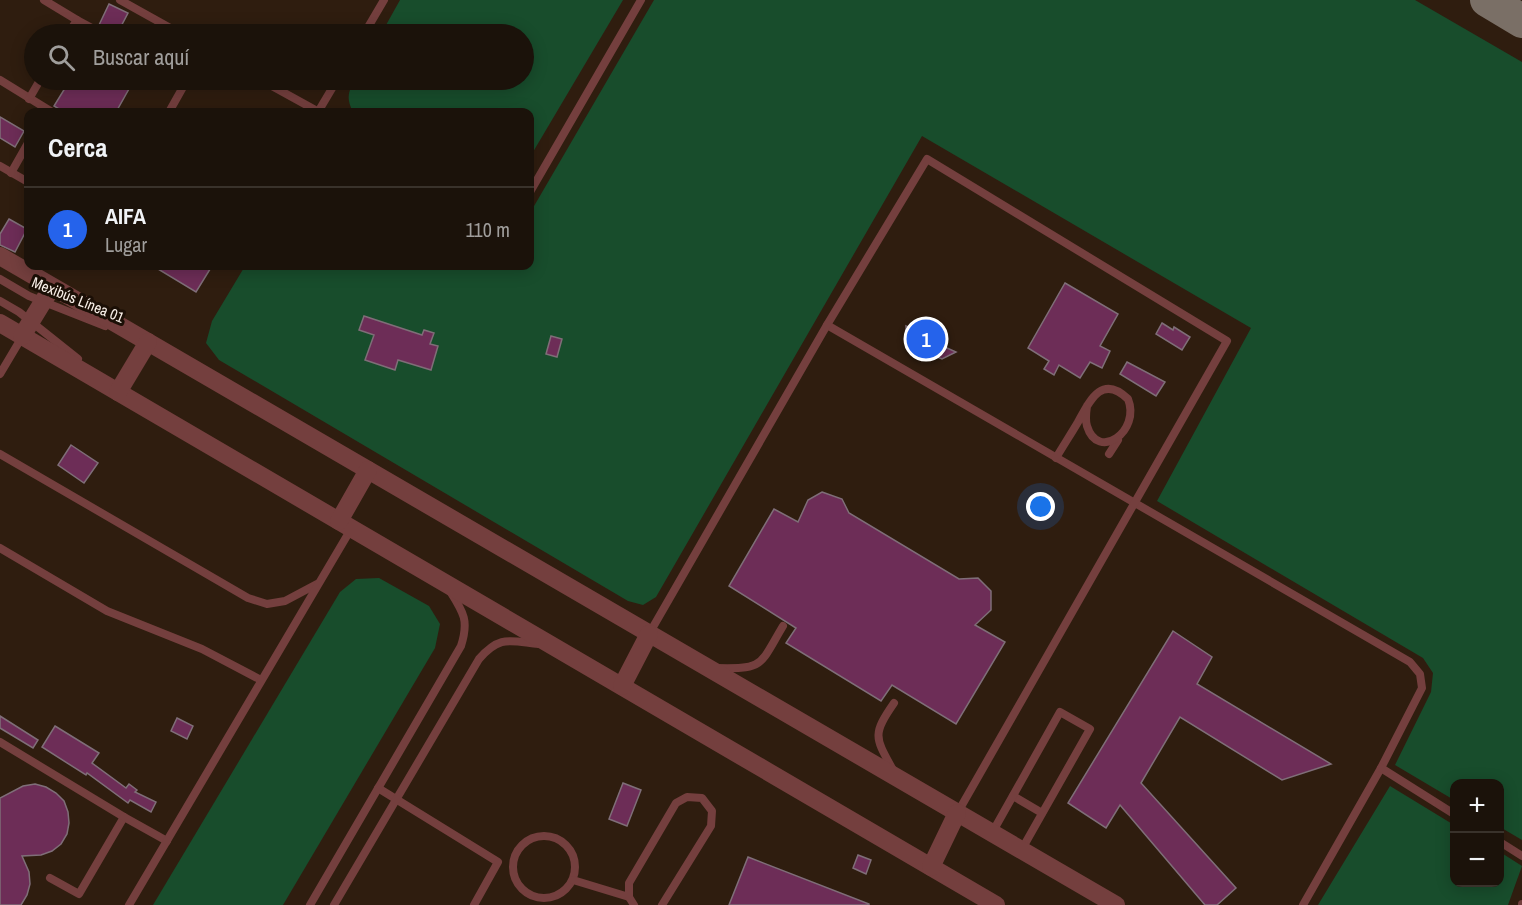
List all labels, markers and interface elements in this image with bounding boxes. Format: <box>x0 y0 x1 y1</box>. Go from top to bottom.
search box <box>24 24 534 90</box>
icon: search <box>45 41 78 74</box>
text: Buscar aquí <box>93 42 189 72</box>
text: Cerca <box>48 130 107 165</box>
text: AIFA <box>105 201 146 231</box>
text: 1 <box>63 216 72 243</box>
text: 110 m <box>466 216 510 243</box>
text: Lugar <box>105 231 147 258</box>
street label: Mexibús Línea 01 <box>29 271 128 328</box>
pin: 1 <box>906 316 946 362</box>
your location <box>1026 492 1055 521</box>
map controls <box>1450 779 1504 887</box>
button: + <box>1450 779 1504 833</box>
button: − <box>1450 833 1504 887</box>

